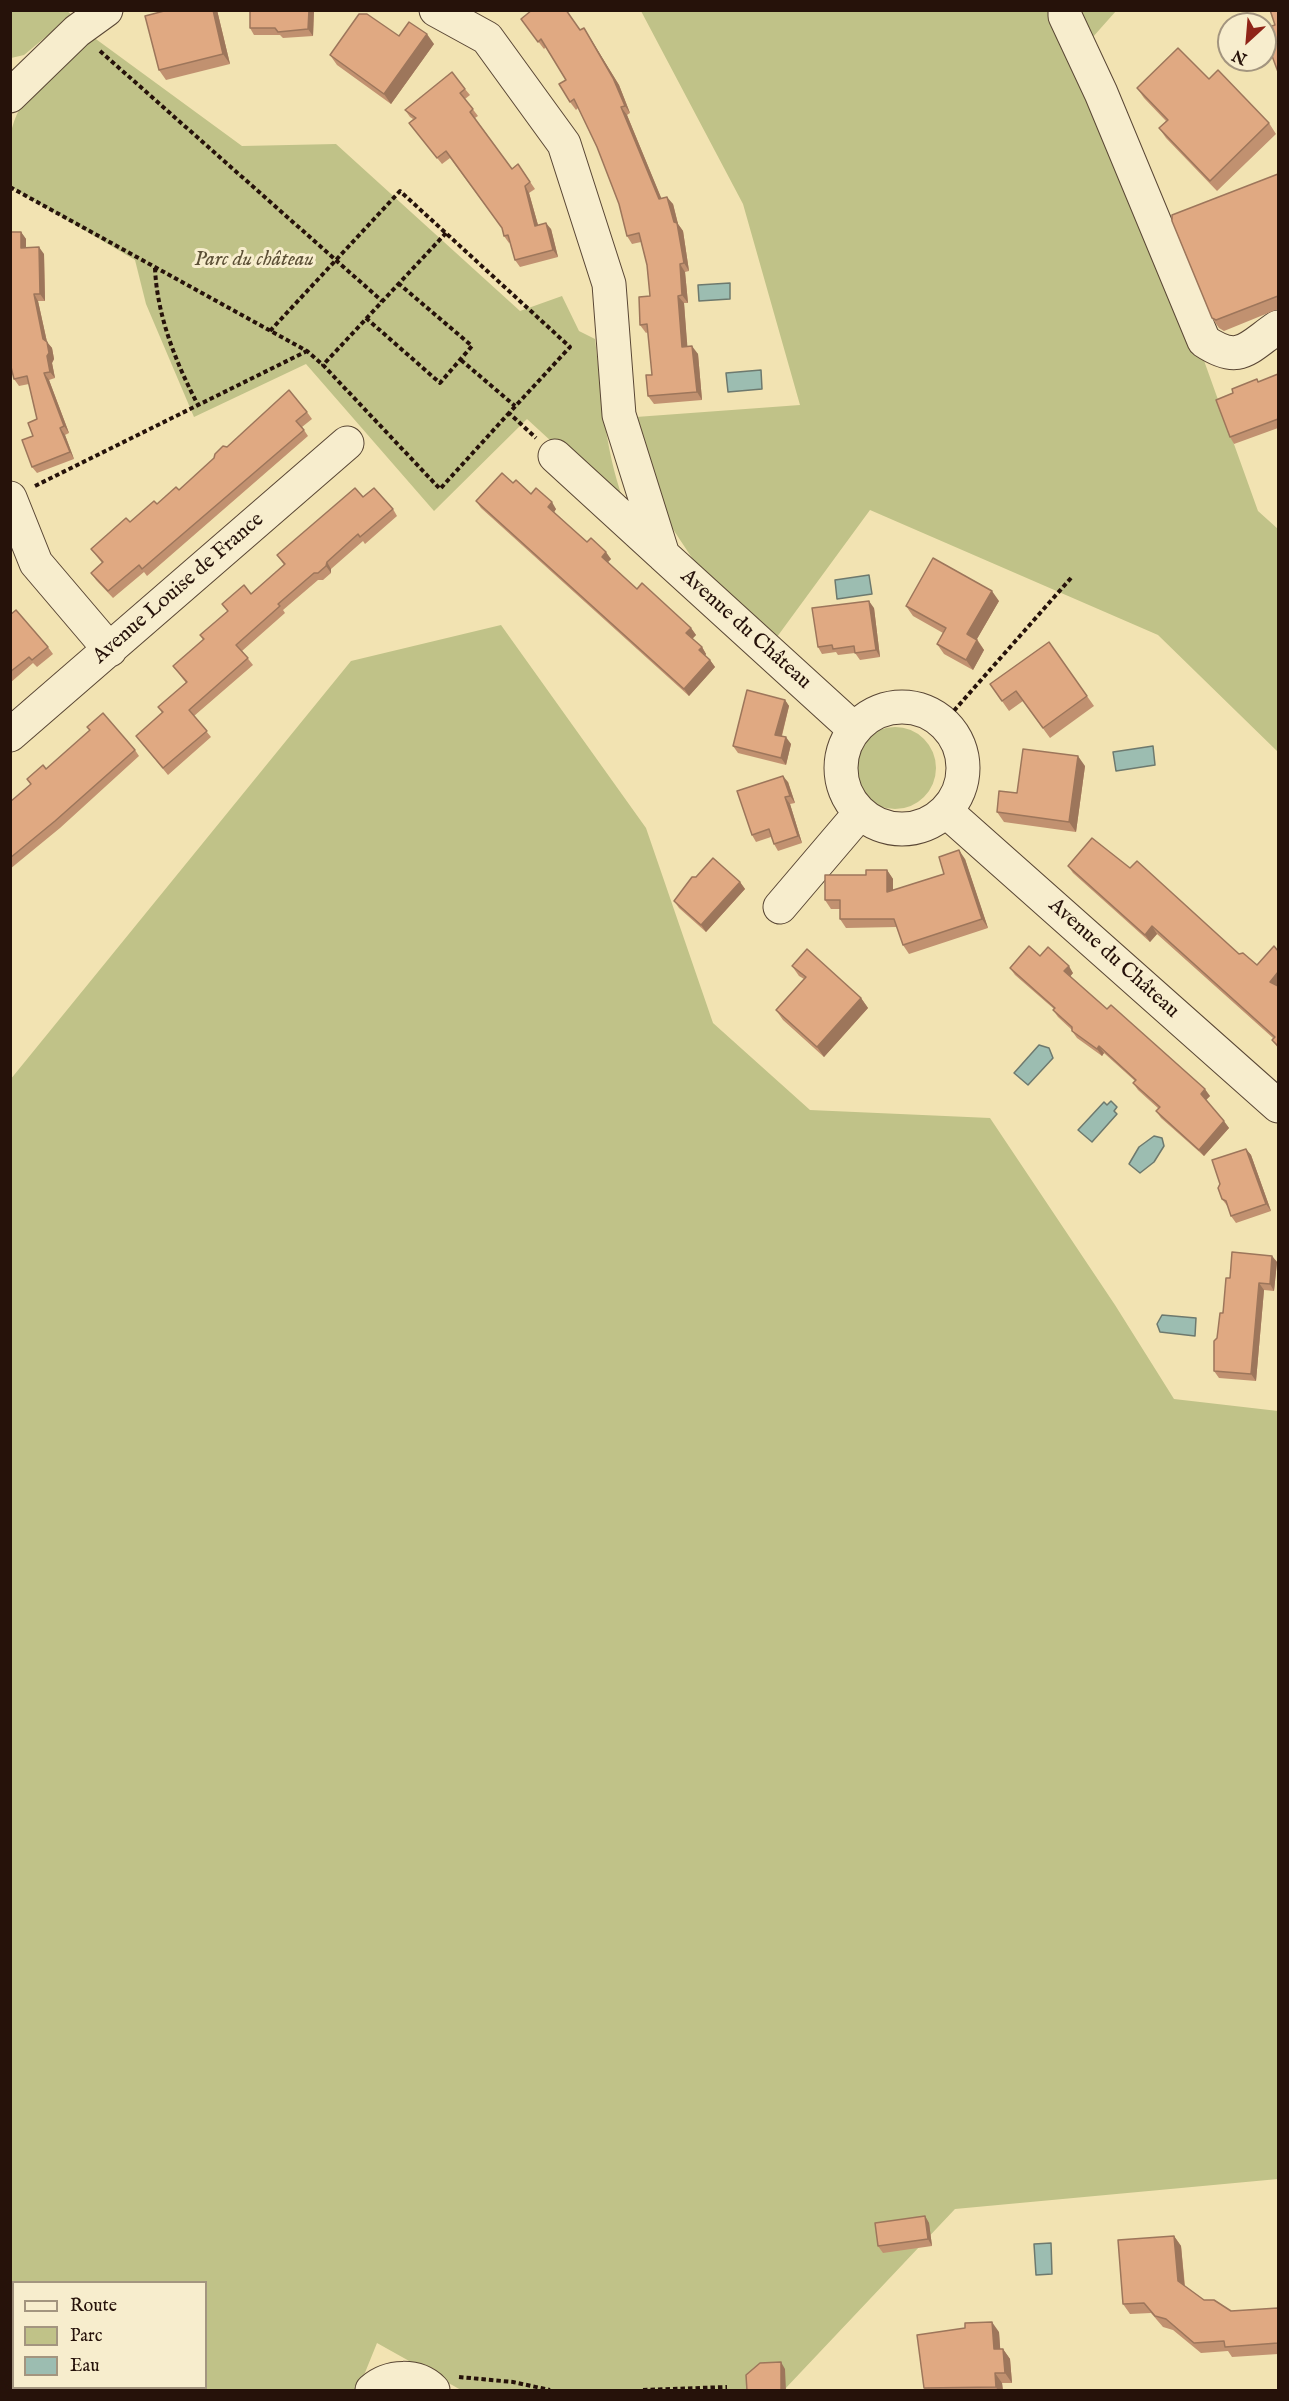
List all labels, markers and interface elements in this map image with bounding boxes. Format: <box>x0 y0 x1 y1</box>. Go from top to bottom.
north arrow <box>1217 12 1277 72</box>
text: N <box>1229 44 1251 68</box>
park label: Parc du château <box>194 248 314 274</box>
street label: Avenue Louise de France <box>88 508 270 670</box>
street label: Avenue du Château <box>674 565 816 695</box>
street label: Avenue du Château <box>1042 894 1184 1024</box>
legend <box>12 2281 207 2389</box>
text: Route <box>70 2295 117 2318</box>
text: Parc <box>70 2325 102 2348</box>
text: Eau <box>70 2355 100 2378</box>

